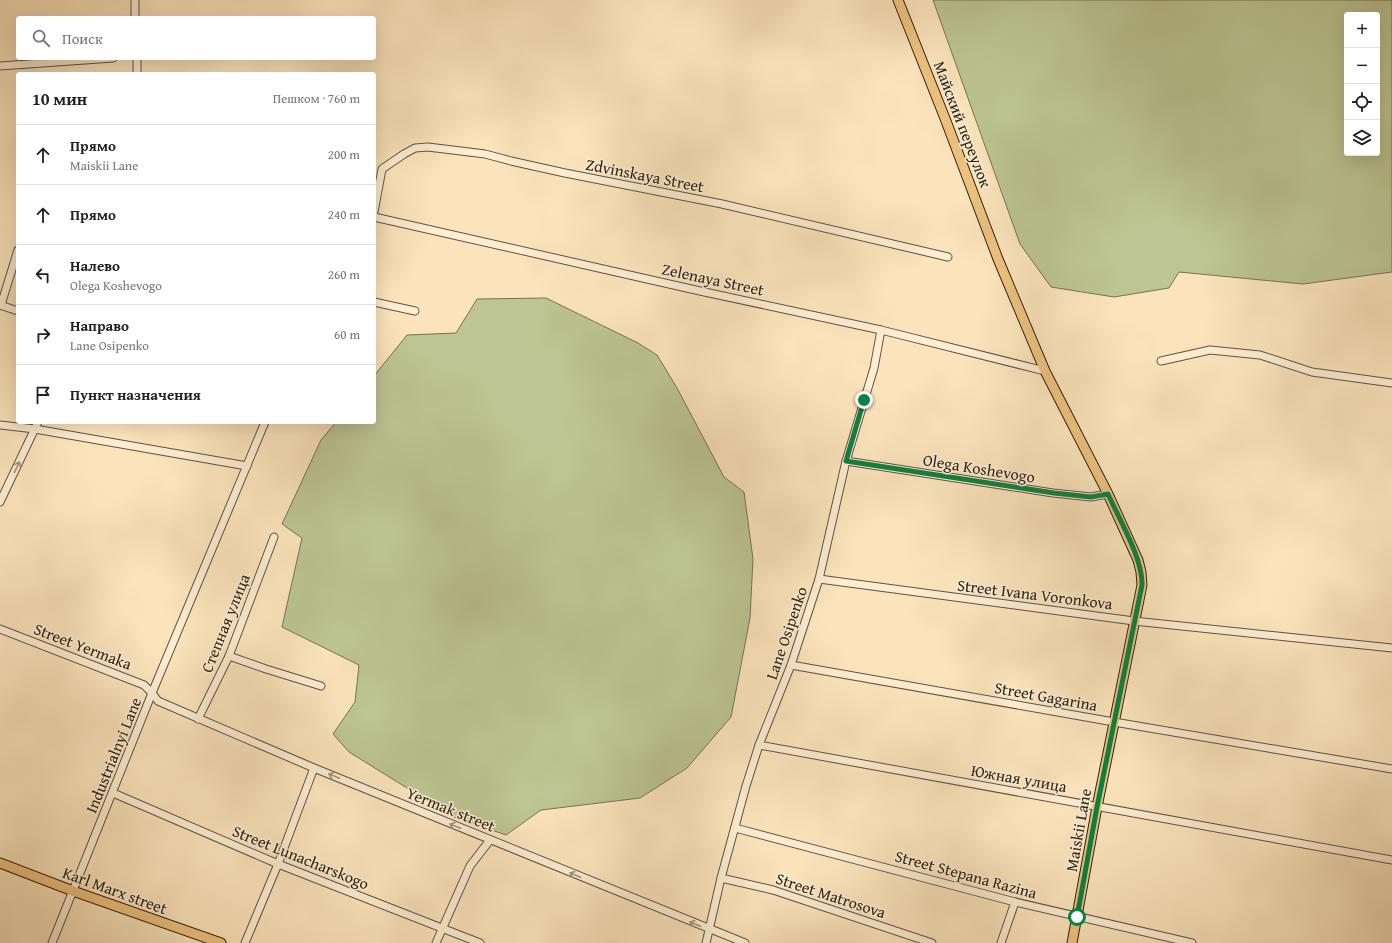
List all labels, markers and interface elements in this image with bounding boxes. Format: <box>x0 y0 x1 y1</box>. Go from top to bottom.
map controls <box>1344 12 1380 156</box>
button: + <box>1344 12 1380 48</box>
search box <box>16 16 376 60</box>
icon: search <box>30 27 52 49</box>
text: Поиск <box>62 28 103 49</box>
button: − <box>1344 48 1380 84</box>
street label: Майский переулок <box>928 57 998 191</box>
button: locate <box>1344 84 1380 120</box>
text: 10 мин <box>32 86 87 111</box>
text: Пешком · 760 m <box>273 89 360 108</box>
button: layers <box>1344 120 1380 156</box>
text: Прямо <box>70 135 116 156</box>
icon: ahead <box>32 144 54 166</box>
text: 200 m <box>328 145 360 164</box>
street label: Zdvinskaya Street <box>584 152 706 198</box>
text: Maiskii Lane <box>70 156 138 175</box>
icon: ahead <box>32 204 54 226</box>
text: Прямо <box>70 204 116 225</box>
text: 240 m <box>328 205 360 224</box>
text: Налево <box>70 255 120 276</box>
street label: Zelenaya Street <box>660 256 767 302</box>
icon: left <box>32 264 54 286</box>
text: 260 m <box>328 265 360 284</box>
text: Olega Koshevogo <box>70 276 162 295</box>
text: Направо <box>70 315 129 336</box>
icon: right <box>32 324 54 346</box>
text: 60 m <box>334 325 360 344</box>
text: Lane Osipenko <box>70 336 149 355</box>
icon: arrive <box>32 384 54 406</box>
text: Пункт назначения <box>70 384 201 405</box>
route end <box>855 391 873 409</box>
street label: Olega Koshevogo <box>921 447 1037 489</box>
one-way arrow <box>14 461 21 473</box>
street label: Степная улица <box>194 570 256 676</box>
street label: Street Ivana Voronkova <box>956 573 1114 615</box>
street label: Lane Osipenko <box>759 583 813 683</box>
street label: Street Yermaka <box>31 616 136 676</box>
street label: Street Gagarina <box>993 675 1100 717</box>
street label: Industrialnyi Lane <box>79 693 147 817</box>
street label: Южная улица <box>969 758 1069 798</box>
one-way arrow <box>329 772 341 780</box>
street label: Yermak street <box>403 780 499 838</box>
street label: Maiskii Lane <box>1059 787 1097 873</box>
street label: Street Lunacharskogo <box>229 819 373 895</box>
one-way arrow <box>449 821 461 829</box>
street label: Street Stepana Razina <box>892 844 1040 905</box>
street label: Karl Marx street <box>59 860 171 920</box>
street label: Street Matrosova <box>773 866 889 924</box>
one-way arrow <box>570 870 582 878</box>
route start <box>1068 908 1086 926</box>
one-way arrow <box>690 919 702 927</box>

